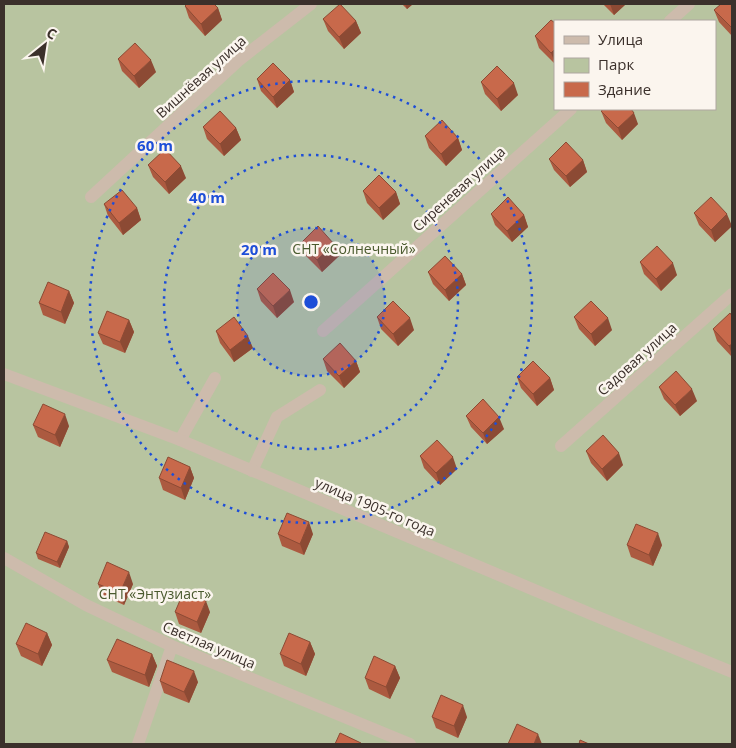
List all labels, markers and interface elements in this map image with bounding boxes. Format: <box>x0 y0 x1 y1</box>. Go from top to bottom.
north arrow <box>20 20 70 70</box>
legend <box>554 20 716 110</box>
text: С <box>43 23 60 44</box>
text: Улица <box>598 29 643 49</box>
street label: Вишнёвая улица <box>152 31 250 122</box>
text: Парк <box>598 54 634 74</box>
text: Здание <box>598 79 651 99</box>
text: 60 m <box>137 135 173 155</box>
street label: Сиреневая улица <box>408 142 509 235</box>
text: 40 m <box>189 187 225 207</box>
text: 20 m <box>241 239 277 259</box>
park label: СНТ «Солнечный» <box>292 239 416 258</box>
centre of rings <box>302 293 320 311</box>
street label: Садовая улица <box>593 318 680 399</box>
street label: улица 1905-го года <box>312 473 438 540</box>
park label: СНТ «Энтузиаст» <box>99 584 211 603</box>
street label: Светлая улица <box>160 616 258 673</box>

